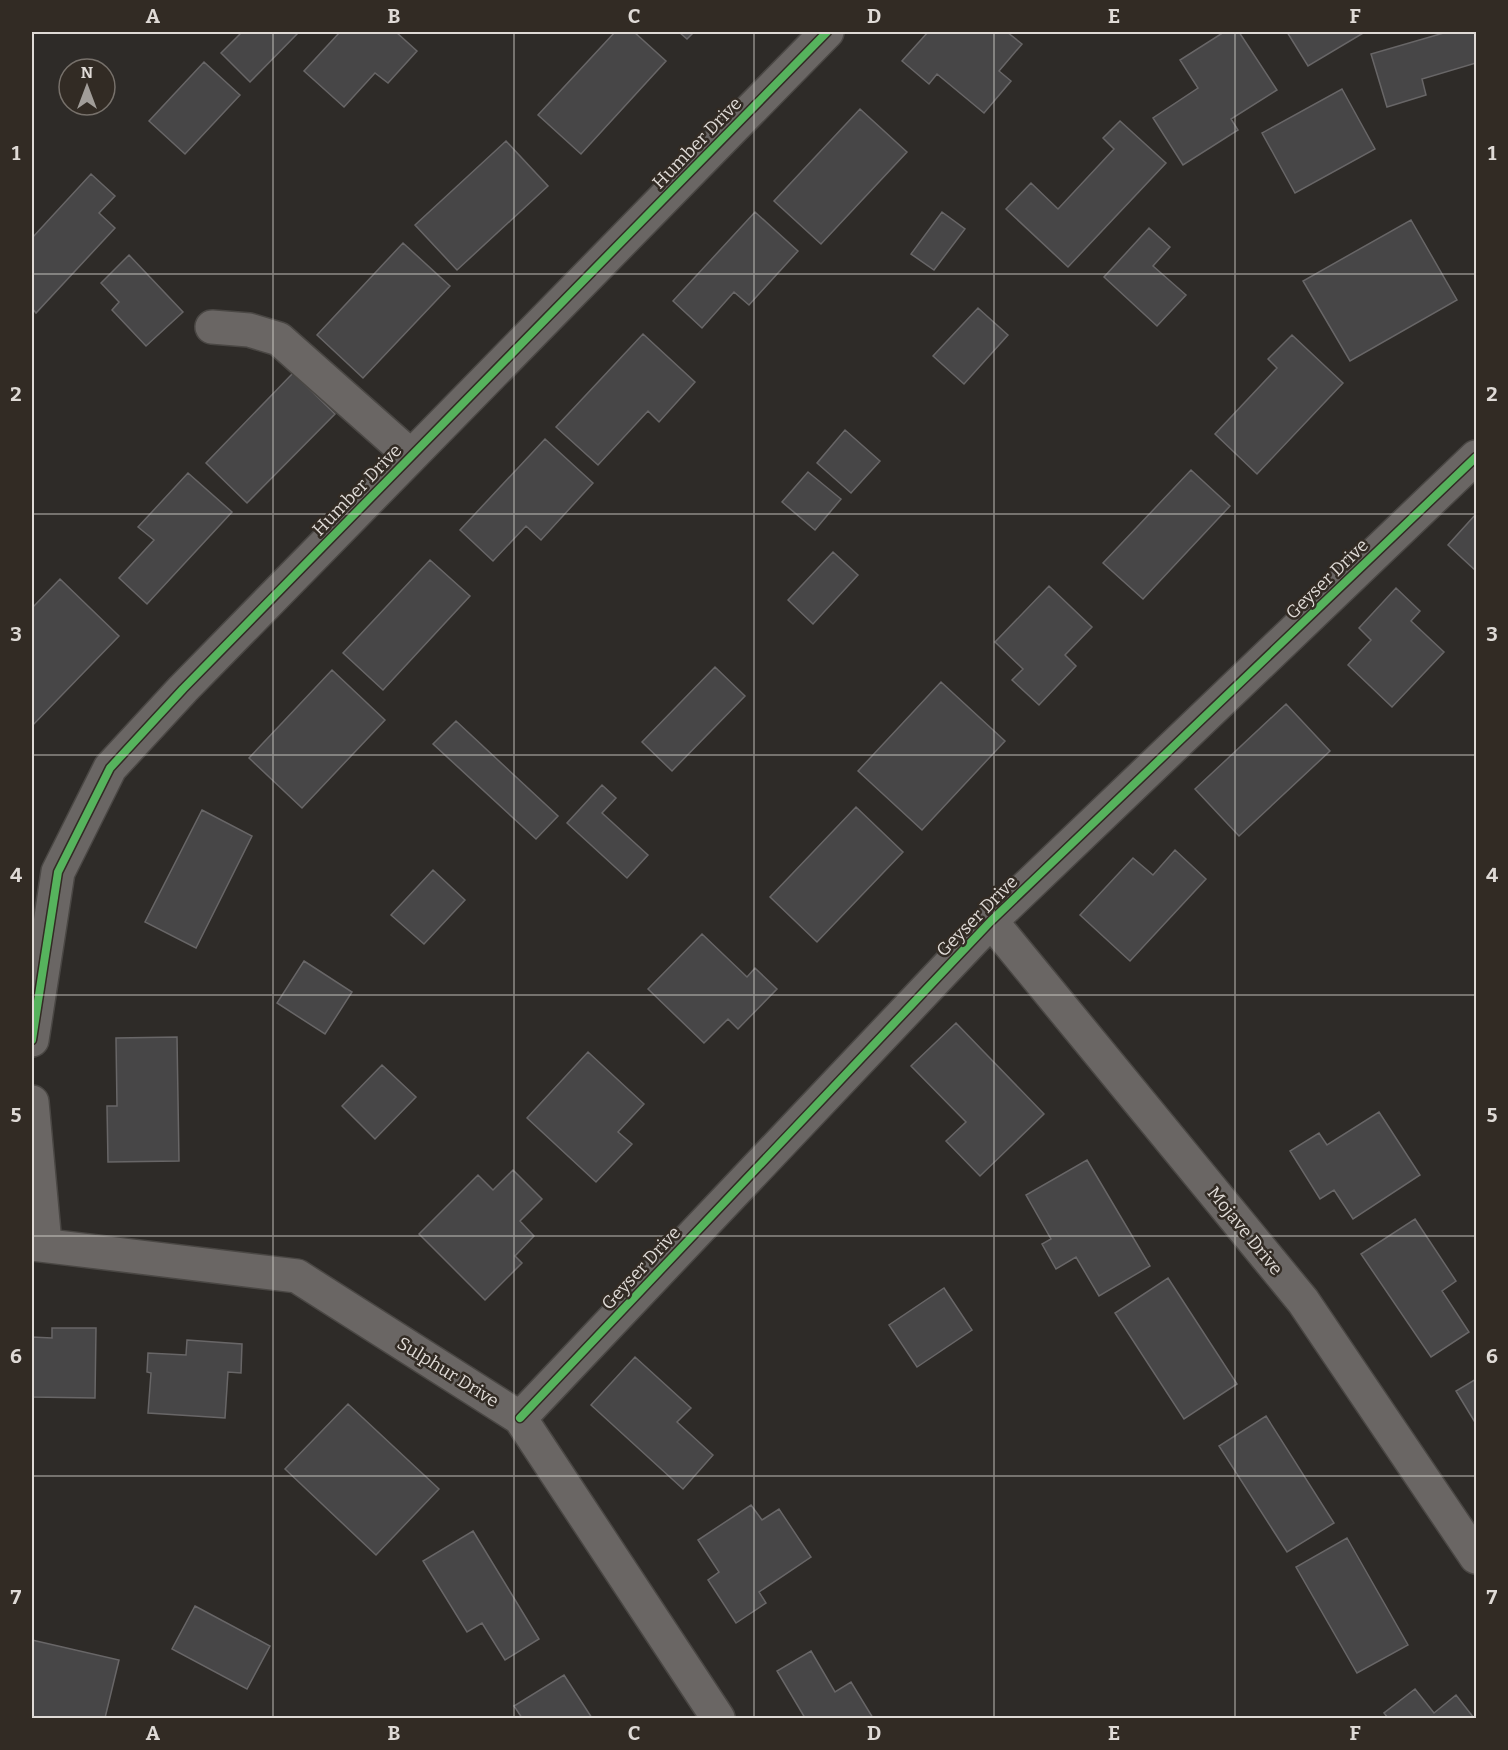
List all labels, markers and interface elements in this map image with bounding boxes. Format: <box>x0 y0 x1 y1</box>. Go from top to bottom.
text: A <box>146 4 161 28</box>
text: B <box>388 4 401 28</box>
text: C <box>628 4 640 28</box>
text: D <box>867 4 881 28</box>
text: E <box>1108 4 1120 28</box>
text: F <box>1349 4 1361 28</box>
north arrow <box>57 57 117 117</box>
text: N <box>81 63 93 82</box>
street label: Humber Drive <box>648 93 746 193</box>
text: 1 <box>12 141 21 165</box>
text: 1 <box>1488 141 1497 165</box>
text: 2 <box>10 382 22 406</box>
text: 2 <box>1486 382 1498 406</box>
street label: Humber Drive <box>308 440 406 540</box>
street label: Geyser Drive <box>1281 534 1373 624</box>
text: 3 <box>10 622 22 646</box>
text: 3 <box>1486 622 1498 646</box>
text: 4 <box>10 863 22 887</box>
text: 4 <box>1486 863 1498 887</box>
street label: Geyser Drive <box>932 871 1022 961</box>
text: 5 <box>11 1103 22 1127</box>
text: 5 <box>1487 1103 1498 1127</box>
street label: Mojave Drive <box>1203 1182 1287 1280</box>
street label: Geyser Drive <box>597 1222 685 1314</box>
street label: Sulphur Drive <box>393 1332 503 1412</box>
text: 6 <box>10 1344 22 1368</box>
text: 6 <box>1486 1344 1498 1368</box>
text: 7 <box>11 1585 22 1609</box>
text: 7 <box>1487 1585 1498 1609</box>
text: A <box>146 1721 161 1745</box>
text: B <box>388 1721 401 1745</box>
text: C <box>628 1721 640 1745</box>
text: D <box>867 1721 881 1745</box>
text: E <box>1108 1721 1120 1745</box>
text: F <box>1349 1721 1361 1745</box>

